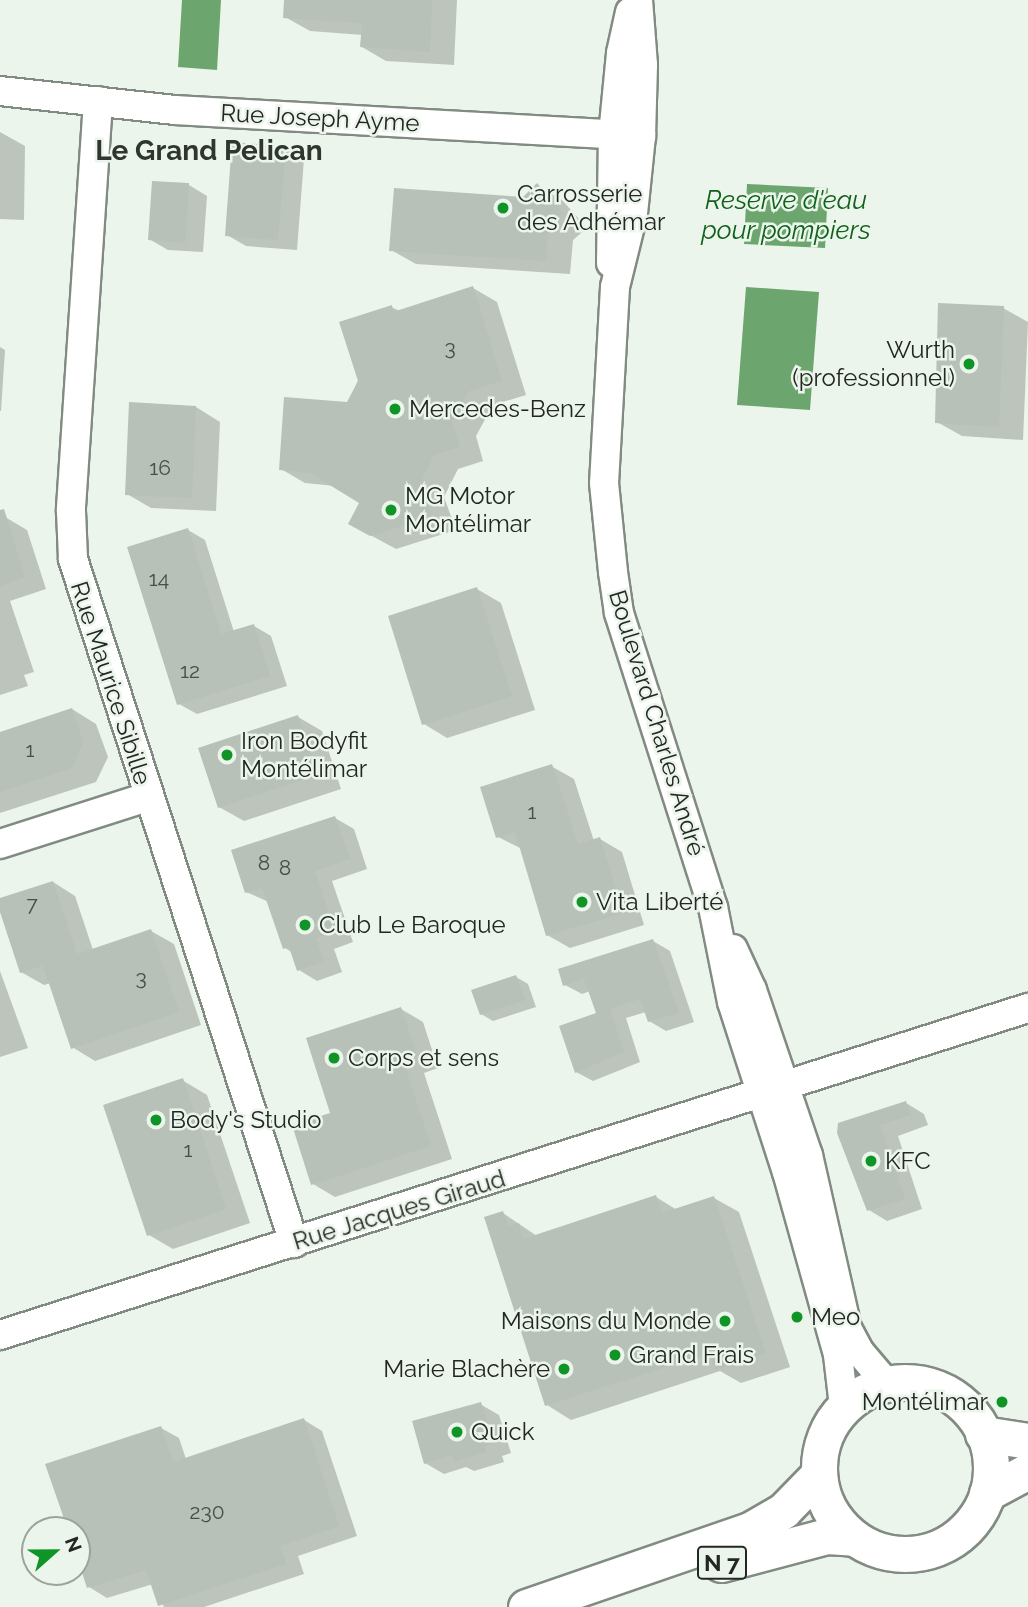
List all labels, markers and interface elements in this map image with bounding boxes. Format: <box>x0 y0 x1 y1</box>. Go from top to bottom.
street label: Rue Joseph Ayme <box>219 98 421 138</box>
district label: Le Grand Pelican <box>95 134 323 168</box>
place label: Carrosserie des Adhémar <box>517 180 666 236</box>
water label: Reserve d'eau pour pompiers <box>701 185 871 246</box>
marker: Carrosserie des Adhémar <box>495 200 511 216</box>
house number: 3 <box>444 335 456 361</box>
place label: Wurth (professionnel) <box>792 336 955 392</box>
marker: Wurth (professionnel) <box>961 356 977 372</box>
place label: Mercedes-Benz <box>409 395 586 423</box>
marker: Mercedes-Benz <box>387 401 403 417</box>
house number: 16 <box>149 455 171 481</box>
place label: MG Motor Montélimar <box>405 482 531 538</box>
marker: MG Motor Montélimar <box>383 502 399 518</box>
house number: 14 <box>149 566 169 592</box>
street label: Rue Maurice Sibille <box>65 578 157 788</box>
street label: Boulevard Charles André <box>603 586 711 860</box>
house number: 12 <box>180 658 200 684</box>
place label: Iron Bodyfit Montélimar <box>241 727 368 783</box>
house number: 1 <box>26 737 34 763</box>
marker: Iron Bodyfit Montélimar <box>219 747 235 763</box>
house number: 1 <box>528 799 536 825</box>
house number: 8 <box>258 850 270 876</box>
house number: 8 <box>279 855 291 881</box>
place label: Vita Liberté <box>596 888 723 916</box>
house number: 7 <box>26 891 38 917</box>
marker: Vita Liberté <box>574 894 590 910</box>
place label: Club Le Baroque <box>319 911 506 939</box>
marker: Club Le Baroque <box>297 917 313 933</box>
house number: 3 <box>135 965 147 991</box>
place label: Corps et sens <box>348 1044 499 1072</box>
marker: Corps et sens <box>326 1050 342 1066</box>
place label: Body's Studio <box>170 1106 322 1134</box>
marker: Body's Studio <box>148 1112 164 1128</box>
house number: 1 <box>184 1137 192 1163</box>
place label: KFC <box>885 1147 931 1175</box>
marker: KFC <box>863 1153 879 1169</box>
street label: Rue Jacques Giraud <box>289 1164 509 1256</box>
place label: Meo <box>811 1303 860 1331</box>
place label: Maisons du Monde <box>501 1307 711 1335</box>
marker: Meo <box>789 1309 805 1325</box>
marker: Maisons du Monde <box>717 1313 733 1329</box>
place label: Grand Frais <box>629 1341 754 1369</box>
marker: Grand Frais <box>607 1347 623 1363</box>
place label: Marie Blachère <box>383 1355 550 1383</box>
marker: Marie Blachère <box>556 1361 572 1377</box>
place label: Montélimar <box>862 1388 988 1416</box>
marker: Montélimar <box>994 1394 1010 1410</box>
place label: Quick <box>471 1418 534 1446</box>
marker: Quick <box>449 1424 465 1440</box>
house number: 230 <box>189 1499 225 1525</box>
north arrow <box>21 1516 91 1586</box>
text: N <box>61 1533 87 1555</box>
road number: N 7 <box>696 1544 748 1582</box>

